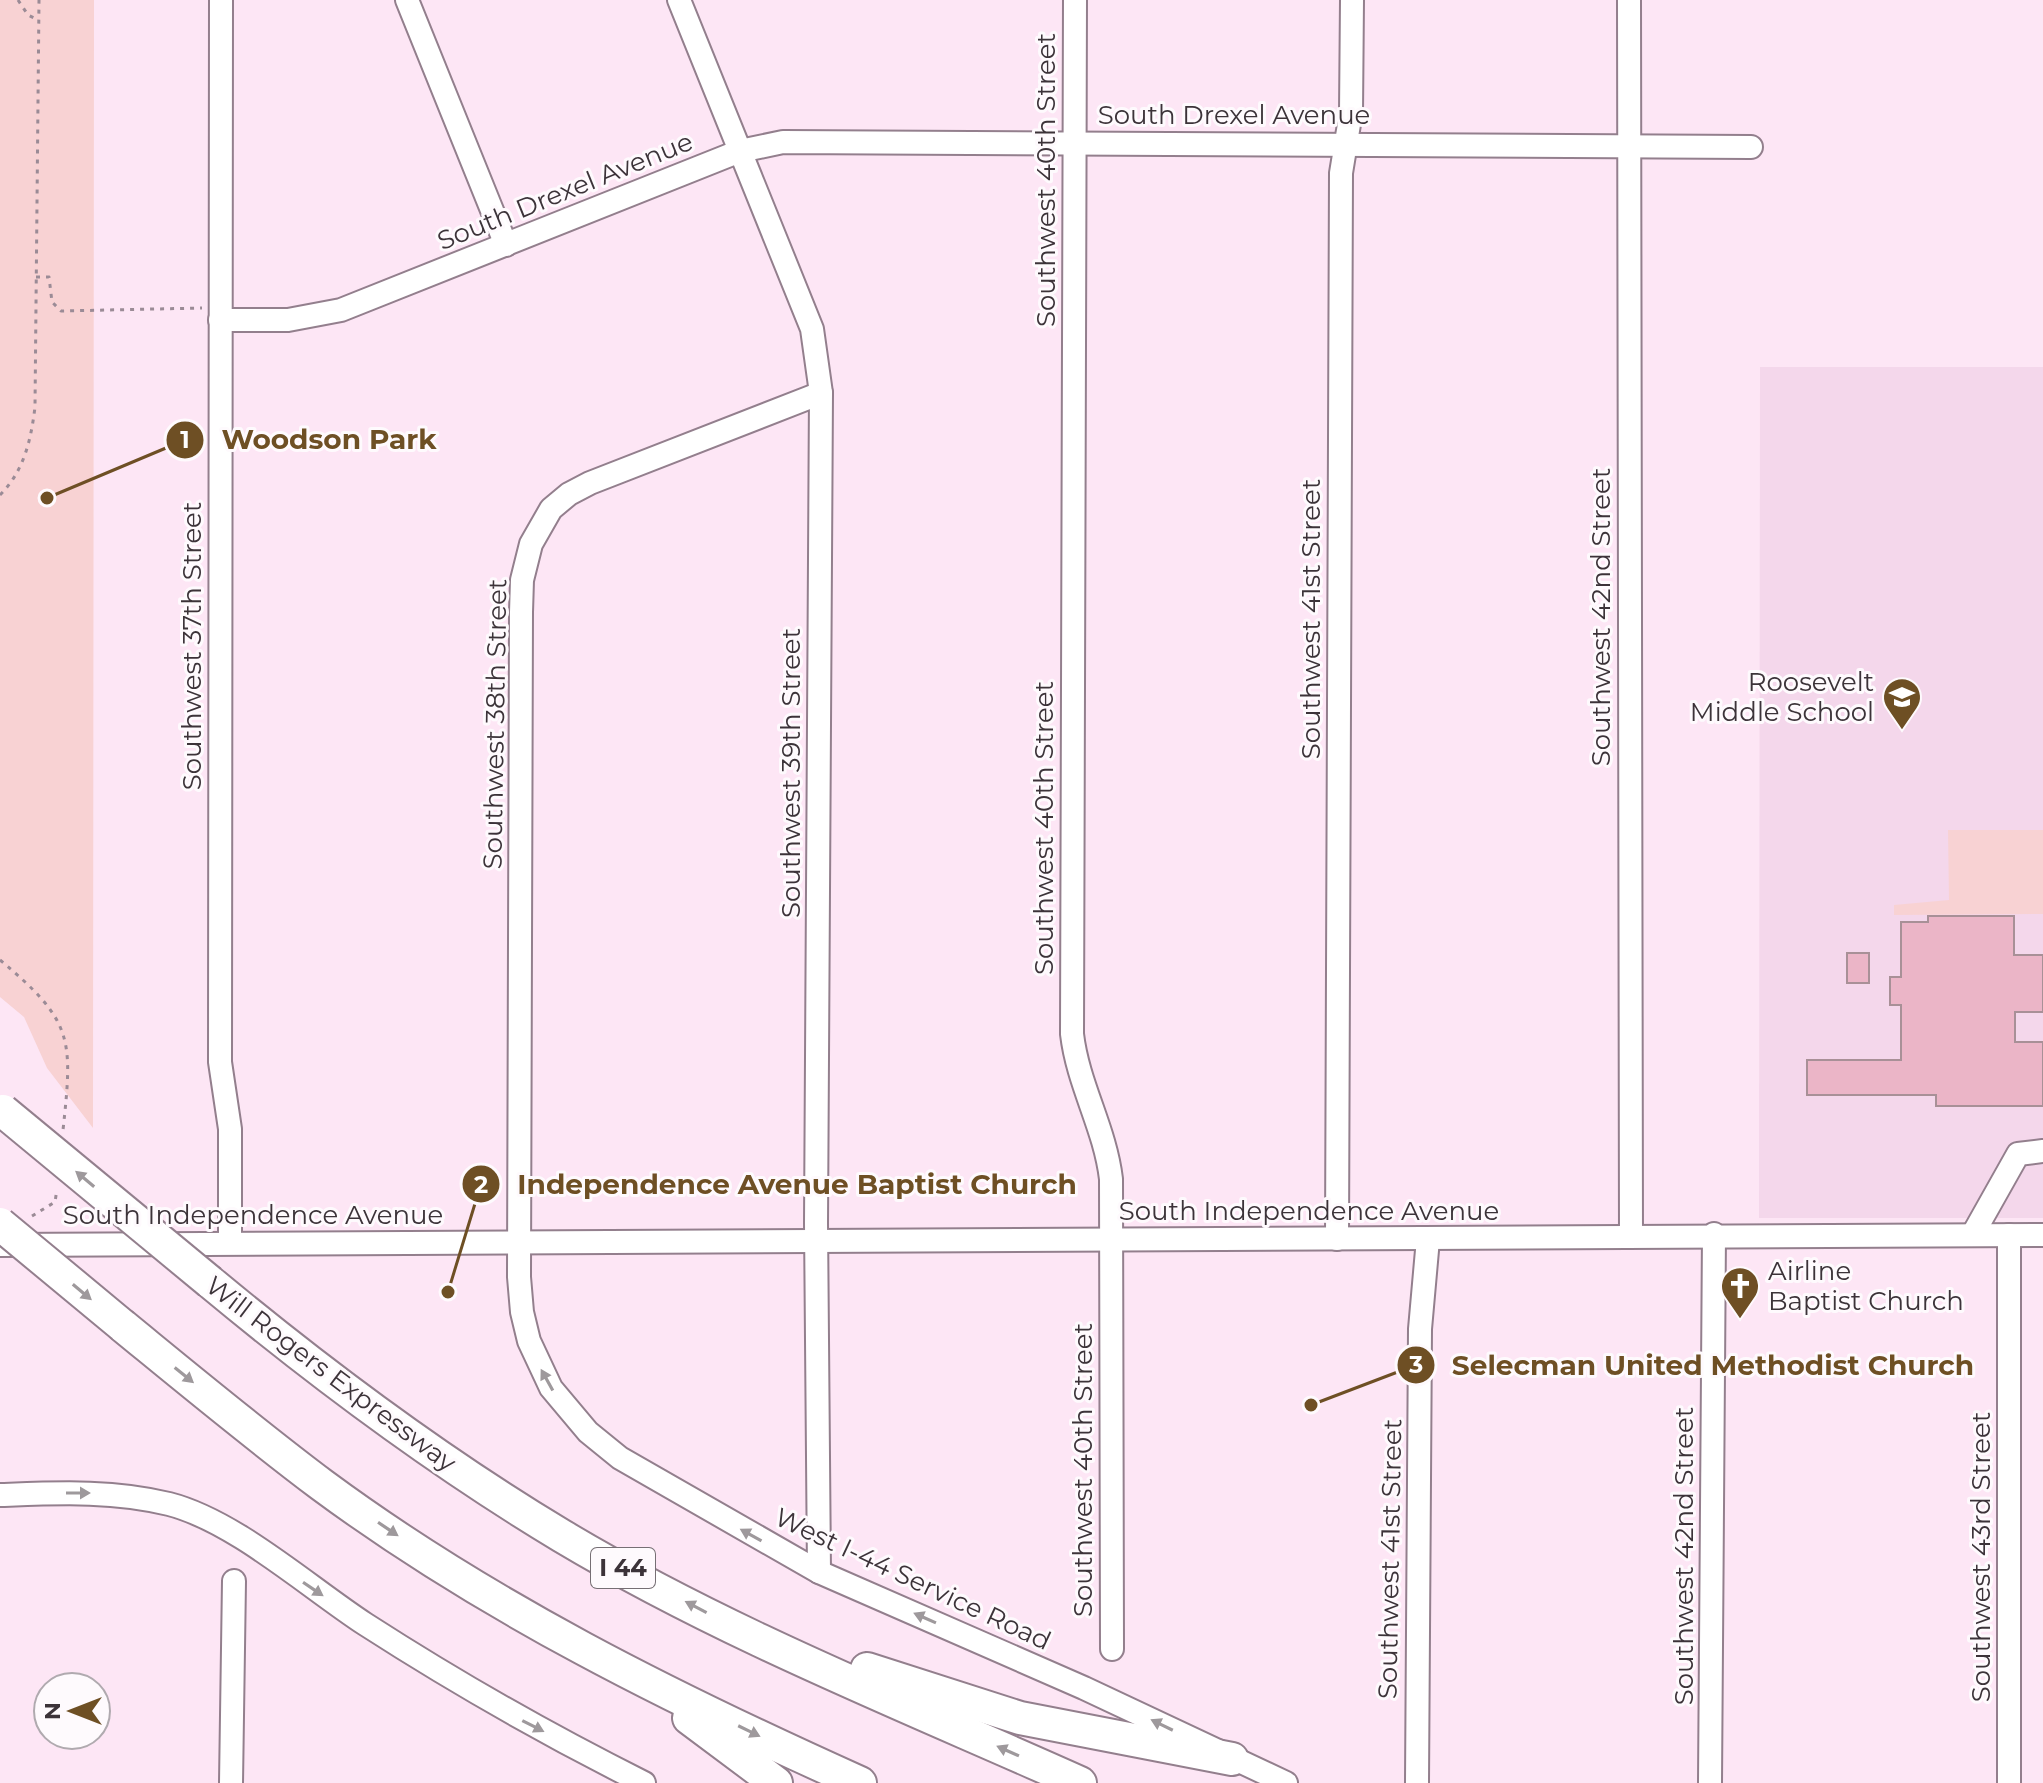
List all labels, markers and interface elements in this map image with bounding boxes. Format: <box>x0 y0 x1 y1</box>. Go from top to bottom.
street label: Southwest 40th Street <box>1030 33 1062 327</box>
street label: South Drexel Avenue <box>1098 99 1370 131</box>
street label: South Drexel Avenue <box>433 125 697 257</box>
callout: Woodson Park <box>165 414 452 466</box>
text: Woodson Park <box>221 422 437 456</box>
text: 1 <box>180 425 190 454</box>
street label: Southwest 42nd Street <box>1585 468 1617 766</box>
street label: Southwest 41st Street <box>1295 479 1327 759</box>
street label: Southwest 37th Street <box>176 502 208 790</box>
street label: Southwest 38th Street <box>476 578 514 870</box>
street label: Southwest 39th Street <box>775 628 807 918</box>
place label: Roosevelt Middle School <box>1690 666 1874 728</box>
school or university icon: Roosevelt Middle School <box>1881 676 1923 731</box>
street label: Southwest 40th Street <box>1028 681 1060 975</box>
callout: Independence Avenue Baptist Church <box>461 1158 1092 1210</box>
text: Independence Avenue Baptist Church <box>517 1167 1077 1201</box>
text: 2 <box>474 1170 488 1199</box>
one-way arrow <box>75 1171 95 1188</box>
street label: South Independence Avenue <box>1119 1195 1499 1227</box>
street label: South Independence Avenue <box>63 1199 443 1231</box>
place label: Airline Baptist Church <box>1768 1255 1964 1317</box>
church icon: Airline Baptist Church <box>1719 1265 1761 1320</box>
street label: Will Rogers Expressway <box>199 1269 463 1479</box>
one-way arrow <box>72 1283 92 1300</box>
street label: Southwest 40th Street <box>1067 1323 1099 1617</box>
callout: Selecman United Methodist Church <box>1396 1339 1990 1391</box>
text: Selecman United Methodist Church <box>1452 1348 1974 1382</box>
text: 3 <box>1408 1350 1423 1379</box>
one-way arrow <box>173 1366 193 1383</box>
one-way arrow <box>540 1368 554 1391</box>
street label: Southwest 42nd Street <box>1668 1407 1700 1705</box>
street label: Southwest 43rd Street <box>1965 1412 1997 1702</box>
street label: Southwest 41st Street <box>1372 1419 1408 1699</box>
one-way arrow <box>66 1487 91 1499</box>
street label: West I-44 Service Road <box>770 1501 1056 1657</box>
one-way arrow <box>377 1521 399 1536</box>
one-way arrow <box>740 1528 762 1542</box>
road number: I 44 <box>591 1548 655 1588</box>
one-way arrow <box>302 1581 323 1596</box>
one-way arrow <box>685 1600 708 1613</box>
one-way arrow <box>913 1612 937 1625</box>
north arrow <box>32 1671 112 1751</box>
text: N <box>39 1702 66 1720</box>
one-way arrow <box>1150 1718 1173 1732</box>
one-way arrow <box>522 1720 545 1733</box>
one-way arrow <box>737 1724 761 1738</box>
one-way arrow <box>997 1744 1020 1758</box>

